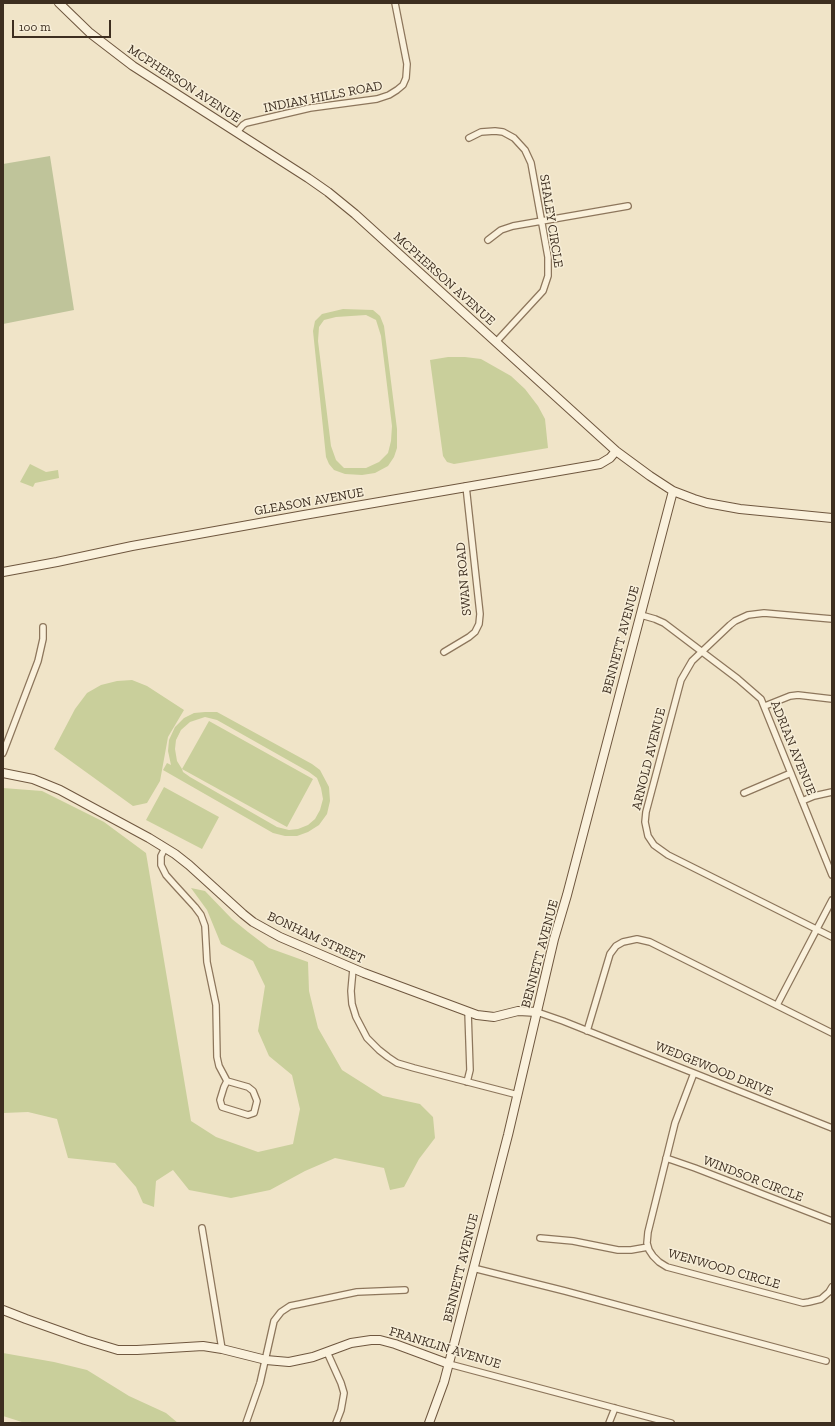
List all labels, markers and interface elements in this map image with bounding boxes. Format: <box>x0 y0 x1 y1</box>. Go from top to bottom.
scale bar <box>14 12 113 38</box>
text: 100 m <box>19 20 51 34</box>
street label: MCPHERSON AVENUE <box>125 42 243 126</box>
street label: INDIAN HILLS ROAD <box>262 78 384 116</box>
street label: SHALEY CIRCLE <box>536 173 566 269</box>
street label: MCPHERSON AVENUE <box>390 229 498 329</box>
street label: GLEASON AVENUE <box>253 485 365 519</box>
street label: SWAN ROAD <box>453 542 475 616</box>
street label: BENNETT AVENUE <box>599 584 643 696</box>
street label: ADRIAN AVENUE <box>767 698 819 798</box>
street label: ARNOLD AVENUE <box>629 706 669 812</box>
street label: BENNETT AVENUE <box>518 898 562 1010</box>
street label: BONHAM STREET <box>265 909 367 967</box>
street label: WEDGEWOOD DRIVE <box>653 1038 775 1100</box>
street label: WINDSOR CIRCLE <box>701 1153 805 1205</box>
street label: BENNETT AVENUE <box>440 1212 482 1324</box>
street label: WENWOOD CIRCLE <box>666 1246 782 1292</box>
street label: FRANKLIN AVENUE <box>387 1324 503 1372</box>

